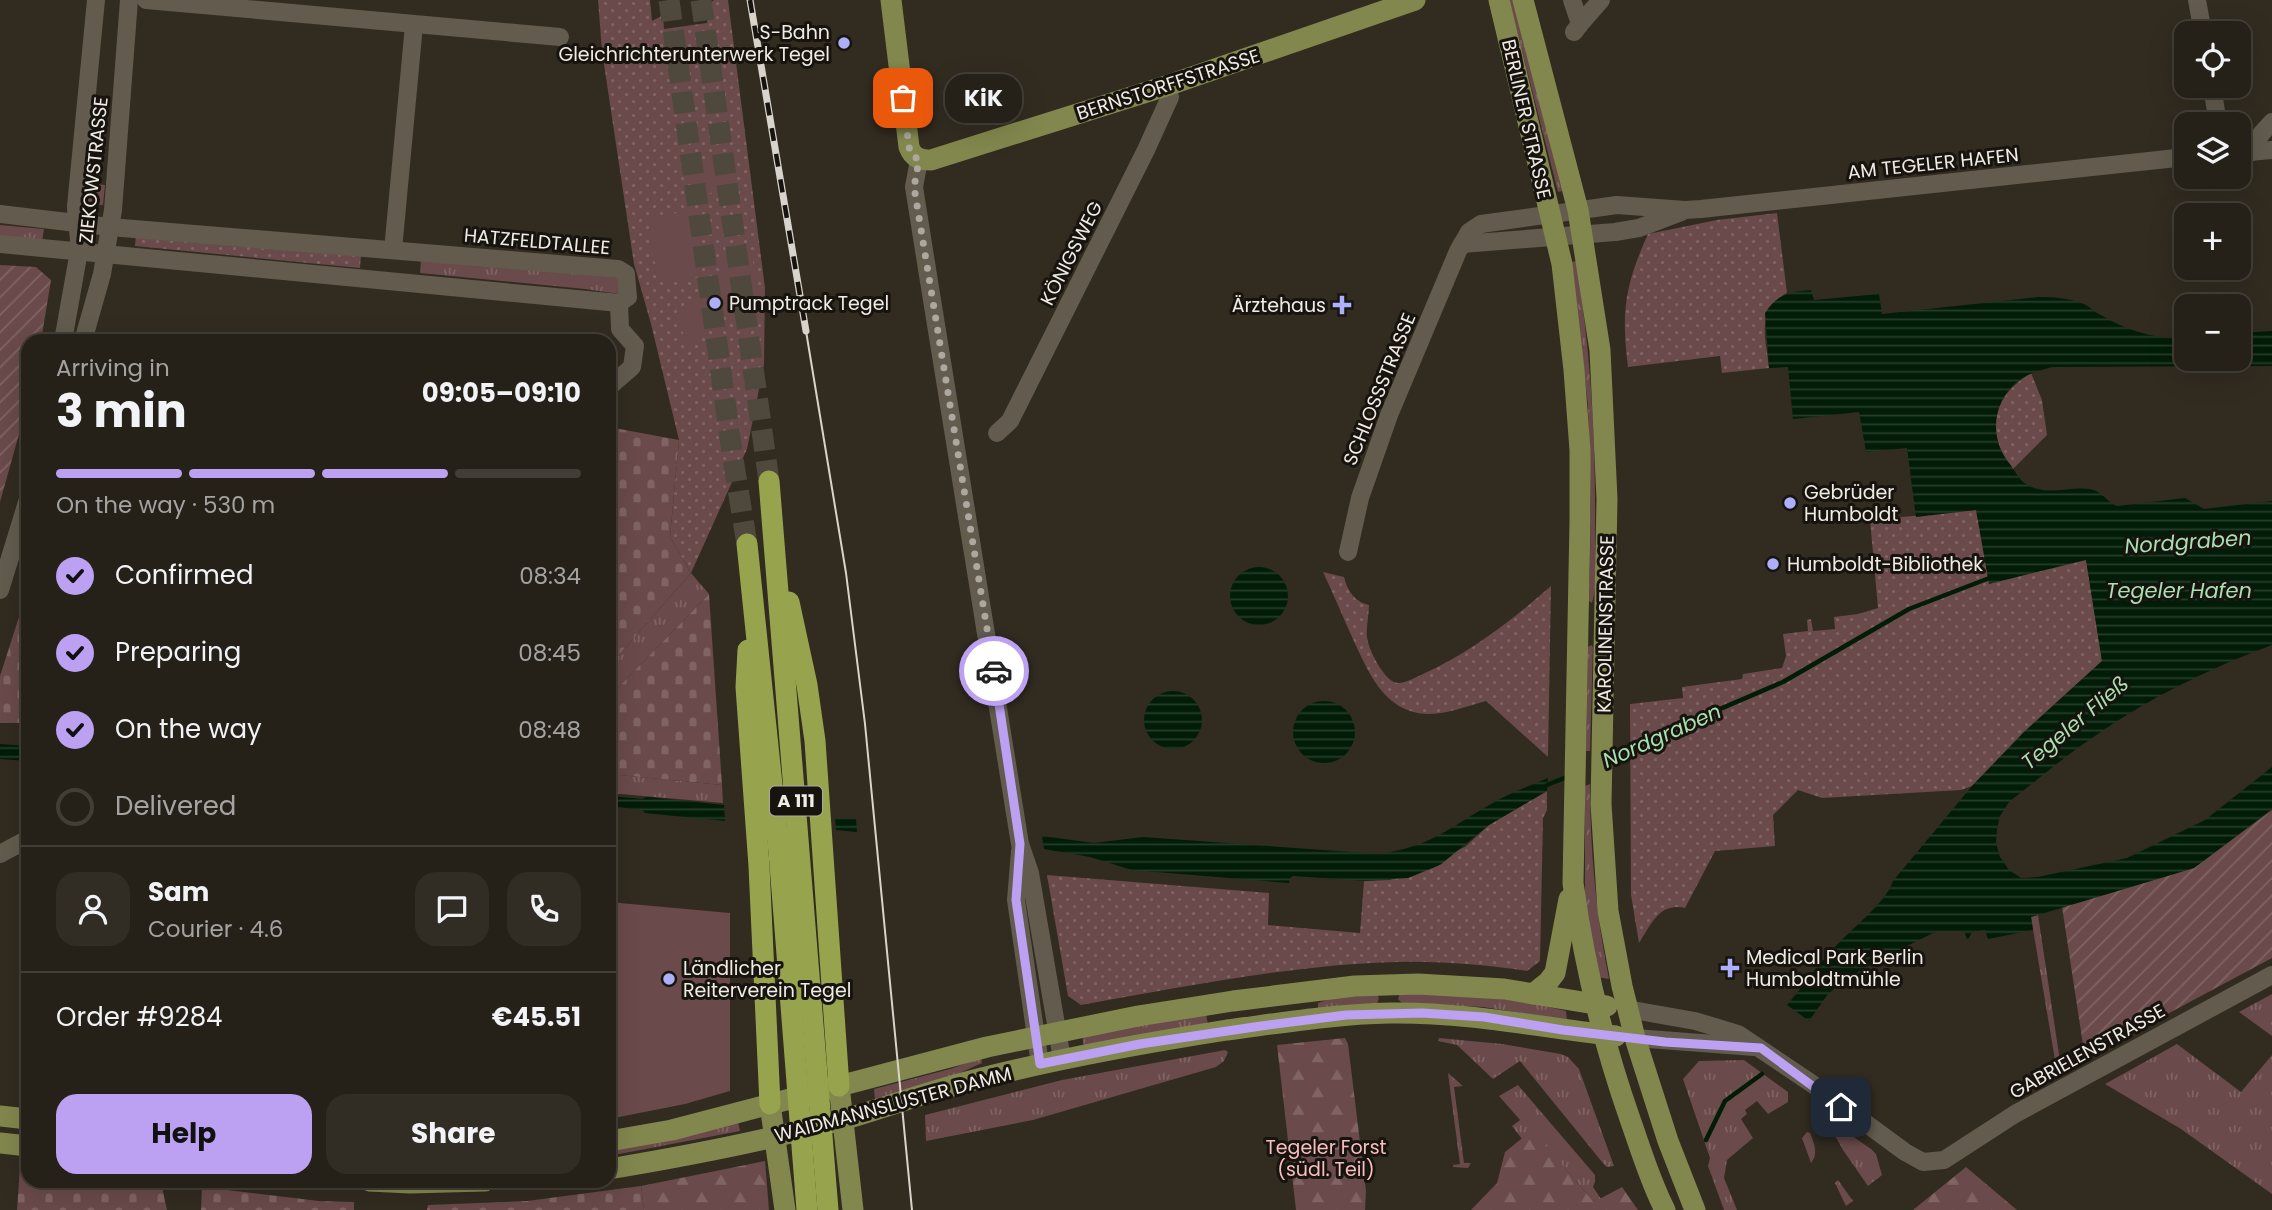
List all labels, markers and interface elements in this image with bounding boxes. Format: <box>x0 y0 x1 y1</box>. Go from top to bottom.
place label: S-Bahn Gleichrichterunterwerk Tegel <box>558 19 830 68</box>
map controls <box>2174 21 2251 371</box>
button: locate <box>2174 21 2251 98</box>
marker: S-Bahn Gleichrichterunterwerk Tegel <box>836 35 852 51</box>
street label: BERLINER STRASSE <box>1495 36 1558 202</box>
street label: BERNSTORFFSTRASSE <box>1073 42 1263 127</box>
pin <box>873 68 933 128</box>
callout: KiK <box>945 74 1022 122</box>
icon: bag <box>884 79 922 117</box>
text: KiK <box>964 82 1003 114</box>
street label: ZIEKOWSTRASSE <box>72 95 115 245</box>
button: layers <box>2174 112 2251 189</box>
street label: AM TEGELER HAFEN <box>1846 141 2020 186</box>
street label: KÖNIGSWEG <box>1034 197 1109 310</box>
button: + <box>2174 203 2251 280</box>
street label: HATZFELDTALLEE <box>463 222 611 261</box>
place label: Pumptrack Tegel <box>729 290 889 317</box>
place label: Ärztehaus <box>1232 292 1326 319</box>
button: − <box>2174 294 2251 371</box>
marker: Pumptrack Tegel <box>707 295 723 311</box>
marker: Ärztehaus <box>1332 295 1352 315</box>
street label: SCHLOSSSTRASSE <box>1337 309 1422 469</box>
text: Arriving in <box>56 352 170 384</box>
text: 09:05–09:10 <box>422 375 581 411</box>
text: 3 min <box>56 379 187 443</box>
place label: Gebrüder Humboldt <box>1804 479 1898 528</box>
text: On the way · 530 m <box>56 489 275 521</box>
marker: Gebrüder Humboldt <box>1782 495 1798 511</box>
water label: Nordgraben <box>2124 523 2252 560</box>
street label: KAROLINENSTRASSE <box>1590 535 1621 713</box>
place label: Humboldt-Bibliothek <box>1787 551 1983 578</box>
marker: Humboldt-Bibliothek <box>1765 556 1781 572</box>
icon: check <box>56 557 94 595</box>
text: Confirmed <box>115 557 253 593</box>
text: 08:34 <box>519 560 581 592</box>
water label: Tegeler Hafen <box>2106 576 2252 605</box>
icon: check <box>56 634 94 672</box>
text: Preparing <box>115 634 241 670</box>
courier <box>959 636 1029 706</box>
text: 08:45 <box>518 637 581 669</box>
icon: car <box>975 652 1013 690</box>
water label: Tegeler Fließ <box>2015 669 2134 776</box>
water label: Nordgraben <box>1598 696 1726 775</box>
icon: check <box>56 711 94 749</box>
text: On the way <box>115 711 262 747</box>
text: 08:48 <box>518 714 581 746</box>
road number: A 111 <box>770 786 822 816</box>
text: Delivered <box>115 788 236 824</box>
button: person <box>56 872 130 946</box>
button: chat <box>415 872 489 946</box>
button: phone <box>507 872 581 946</box>
text: Sam <box>148 874 209 910</box>
text: Courier · 4.6 <box>148 913 283 945</box>
place label: Medical Park Berlin Humboldtmühle <box>1746 944 1924 993</box>
place label: Ländlicher Reiterverein Tegel <box>683 955 851 1004</box>
marker: Medical Park Berlin Humboldtmühle <box>1720 958 1740 978</box>
marker: Ländlicher Reiterverein Tegel <box>661 971 677 987</box>
street label: GABRIELENSTRASSE <box>2004 997 2170 1106</box>
text: Order #9284 <box>56 999 222 1035</box>
text: €45.51 <box>492 999 581 1035</box>
street label: WAIDMANNSLUSTER DAMM <box>772 1060 1015 1149</box>
pin <box>1811 1077 1871 1137</box>
icon: home <box>1822 1088 1860 1126</box>
button: Help <box>56 1094 312 1174</box>
button: Share <box>326 1094 581 1174</box>
park label: Tegeler Forst (südl. Teil) <box>1266 1134 1387 1183</box>

